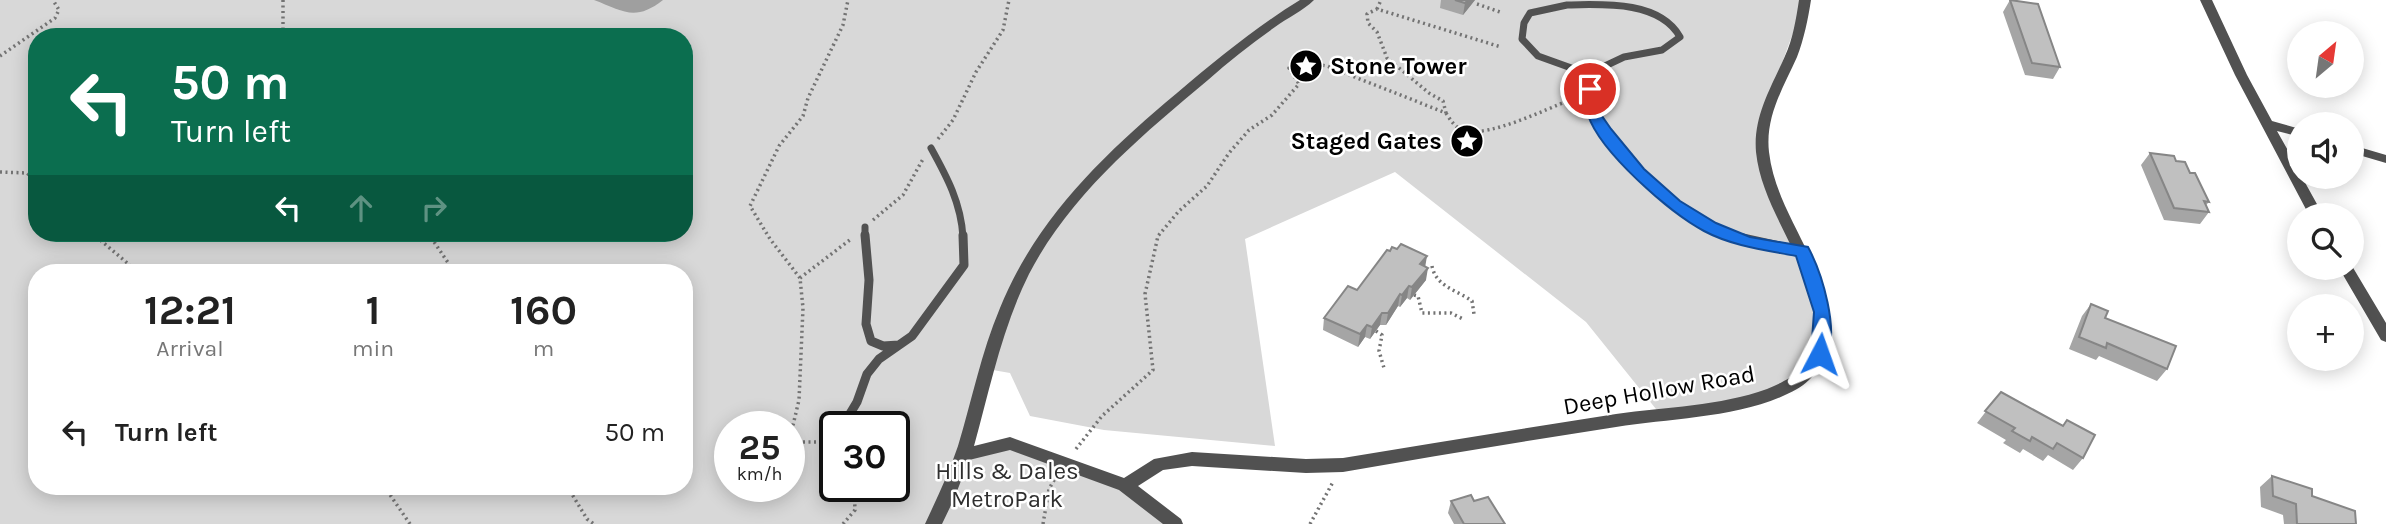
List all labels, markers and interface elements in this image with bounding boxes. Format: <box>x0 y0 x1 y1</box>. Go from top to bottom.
north arrow <box>2287 21 2364 98</box>
map controls <box>2287 21 2364 371</box>
place icon: Stone Tower <box>1287 47 1325 85</box>
place label: Stone Tower <box>1330 52 1467 80</box>
text: 50 m <box>171 54 289 111</box>
icon: left <box>56 56 147 147</box>
pin <box>1560 59 1620 119</box>
icon: arrive <box>1571 70 1609 108</box>
button: sound <box>2287 112 2364 189</box>
text: Turn left <box>171 113 291 150</box>
place icon: Staged Gates <box>1448 122 1486 160</box>
place label: Staged Gates <box>1291 127 1442 155</box>
icon: left <box>269 189 307 227</box>
icon: ahead <box>342 189 380 227</box>
icon: right <box>415 189 453 227</box>
button: search <box>2287 203 2364 280</box>
text: 12:21 <box>144 285 236 335</box>
text: 1 <box>366 285 381 335</box>
text: 160 <box>510 285 577 335</box>
button: + <box>2287 294 2364 371</box>
position arrow <box>1783 317 1857 391</box>
text: Arrival <box>156 335 224 362</box>
text: min <box>352 335 394 362</box>
text: m <box>533 335 554 362</box>
street label: Deep Hollow Road <box>1561 359 1757 421</box>
speed limit sign: 30 <box>819 411 910 502</box>
icon: left <box>56 413 94 451</box>
text: Turn left <box>115 417 217 448</box>
text: 50 m <box>604 417 665 448</box>
text: 25 <box>739 427 780 468</box>
park label: Hills & Dales MetroPark <box>935 457 1079 513</box>
text: km/h <box>737 463 782 485</box>

